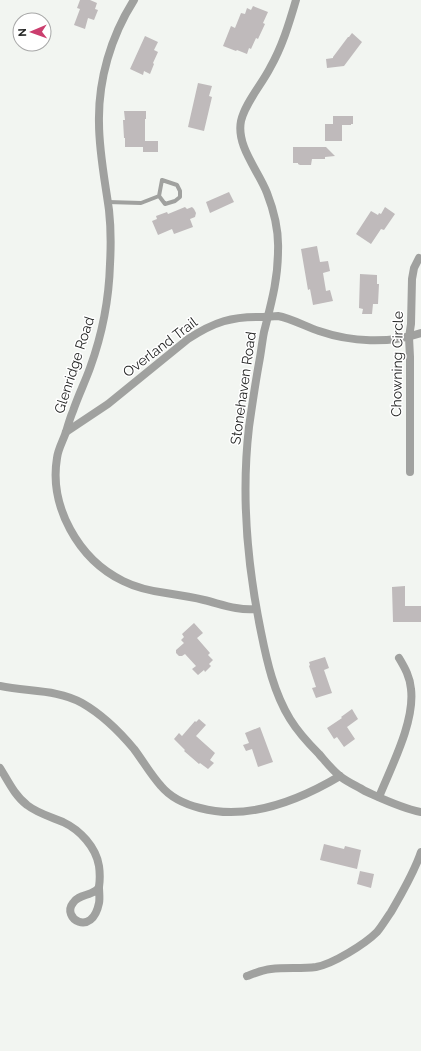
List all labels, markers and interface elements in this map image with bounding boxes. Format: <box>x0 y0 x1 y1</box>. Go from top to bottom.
north arrow <box>12 12 52 52</box>
text: N <box>16 28 29 37</box>
street label: Chowning Circle <box>388 311 406 417</box>
street label: Overland Trail <box>120 314 201 380</box>
street label: Glenridge Road <box>51 315 97 415</box>
street label: Stonehaven Road <box>227 330 259 446</box>

